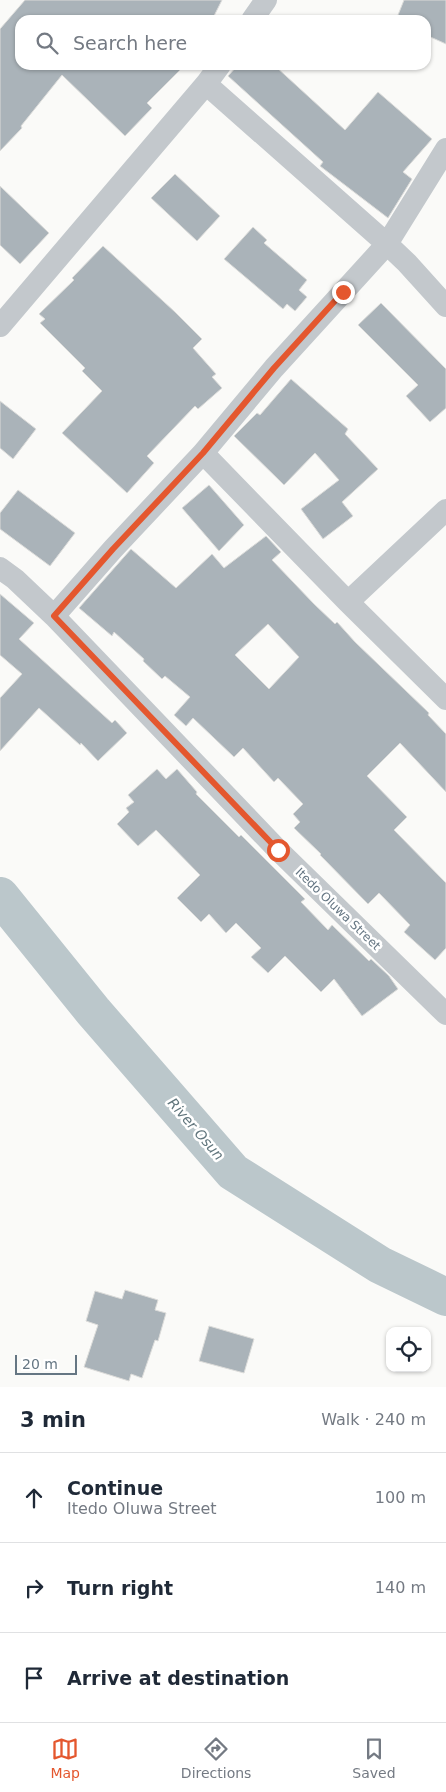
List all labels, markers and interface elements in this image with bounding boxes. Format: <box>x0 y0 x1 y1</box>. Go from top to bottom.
search box <box>15 15 431 70</box>
icon: search <box>33 29 61 57</box>
text: Search here <box>73 32 187 54</box>
route end <box>332 281 355 304</box>
route start <box>267 839 290 862</box>
street label: Itedo Oluwa Street <box>293 865 383 953</box>
water label: River Osun <box>165 1095 227 1163</box>
map controls <box>386 1327 431 1372</box>
button: locate <box>386 1327 431 1372</box>
scale bar <box>15 1352 78 1375</box>
text: 20 m <box>22 1356 58 1372</box>
text: 3 min <box>20 1408 86 1432</box>
text: Walk · 240 m <box>321 1410 426 1429</box>
text: Continue <box>67 1477 163 1499</box>
icon: ahead <box>20 1484 48 1512</box>
text: 100 m <box>375 1488 426 1507</box>
text: Itedo Oluwa Street <box>67 1499 217 1518</box>
icon: right <box>20 1574 48 1602</box>
text: Turn right <box>67 1577 173 1599</box>
text: 140 m <box>375 1578 426 1597</box>
icon: arrive <box>20 1664 48 1692</box>
text: Arrive at destination <box>67 1667 289 1689</box>
tab: Map <box>50 1735 80 1781</box>
tab: Directions <box>181 1735 251 1781</box>
tab: Saved <box>352 1735 396 1781</box>

